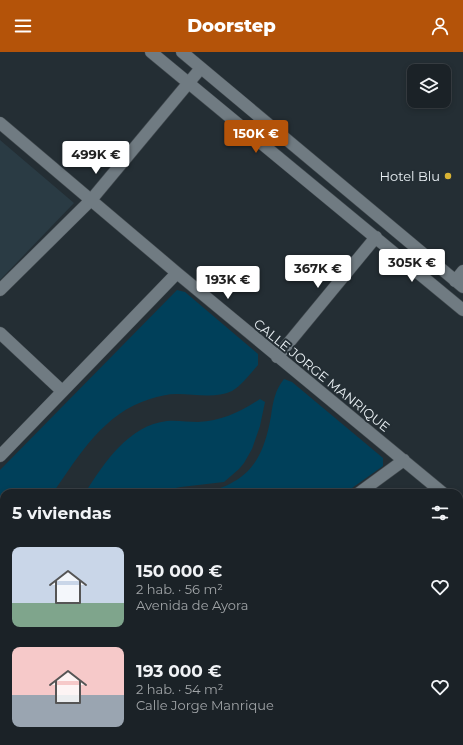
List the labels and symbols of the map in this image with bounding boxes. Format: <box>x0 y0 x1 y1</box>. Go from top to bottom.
pin: 150K € <box>223 120 289 154</box>
pin: 499K € <box>63 141 129 175</box>
place label: Hotel Blu <box>379 168 440 184</box>
marker: Hotel Blu <box>443 171 453 181</box>
pin: 305K € <box>379 249 445 283</box>
pin: 367K € <box>285 255 351 289</box>
pin: 193K € <box>195 266 261 300</box>
street label: CALLE JORGE MANRIQUE <box>251 315 393 435</box>

